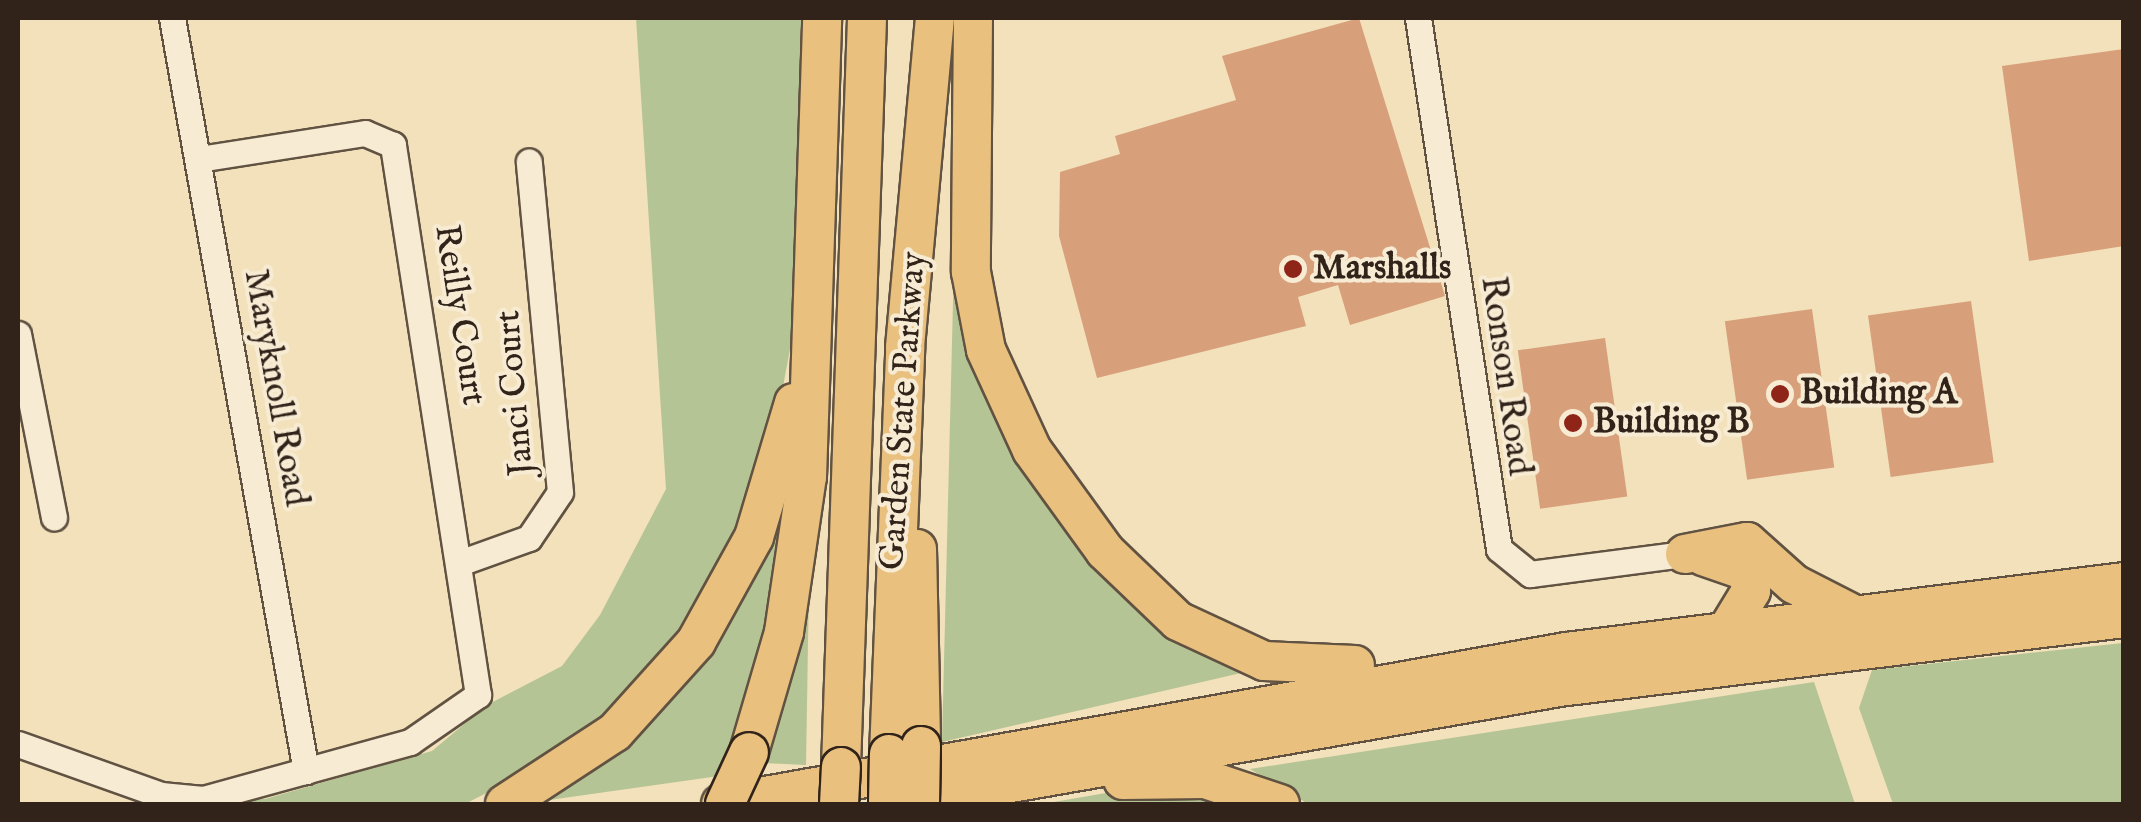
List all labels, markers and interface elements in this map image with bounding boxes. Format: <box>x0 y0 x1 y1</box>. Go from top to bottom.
street label: Reilly Court <box>424 222 494 408</box>
place label: Marshalls <box>1313 248 1451 290</box>
street label: Garden State Parkway <box>872 250 936 572</box>
marker: Marshalls <box>1282 258 1304 280</box>
street label: Maryknoll Road <box>234 266 316 510</box>
street label: Ronson Road <box>1470 274 1540 478</box>
street label: Janci Court <box>488 309 544 477</box>
place label: Building A <box>1800 373 1957 415</box>
marker: Building A <box>1769 383 1791 405</box>
place label: Building B <box>1593 402 1750 444</box>
marker: Building B <box>1562 412 1584 434</box>

